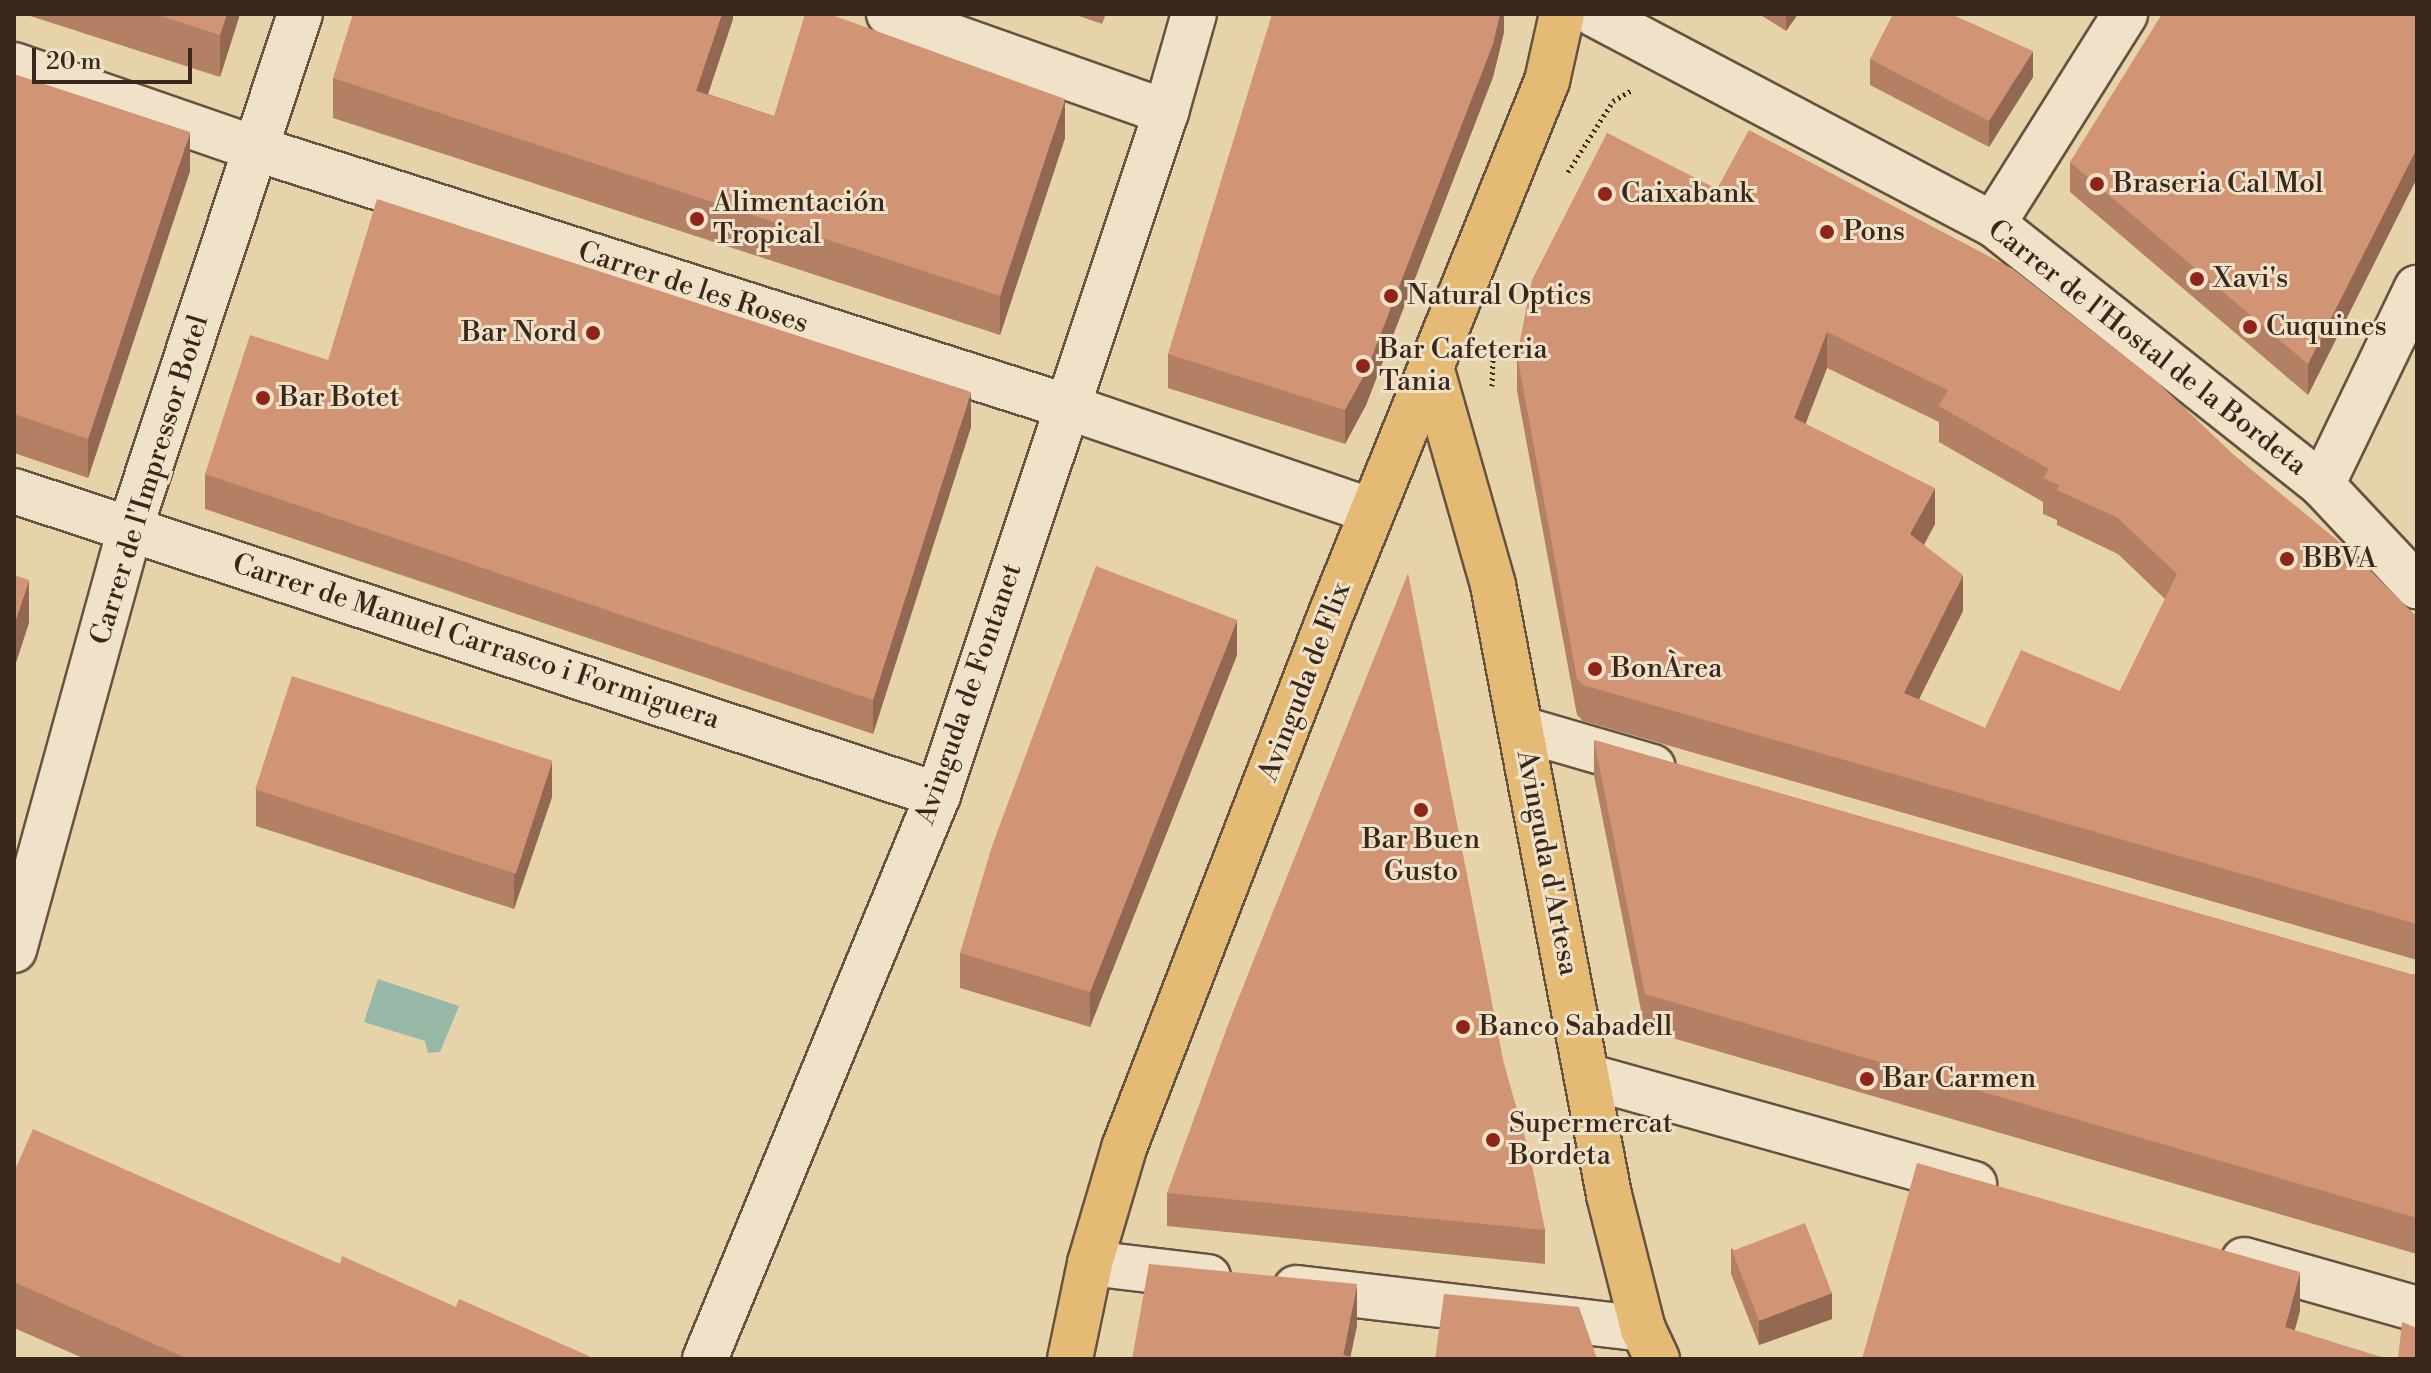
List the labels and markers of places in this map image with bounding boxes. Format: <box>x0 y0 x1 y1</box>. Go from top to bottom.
place label: Braseria Cal Mol <box>2113 167 2323 201</box>
marker: Braseria Cal Mol <box>2088 175 2106 193</box>
place label: Caixabank <box>1621 177 1754 211</box>
marker: Caixabank <box>1596 185 1614 203</box>
place label: Alimentación Tropical <box>713 186 885 252</box>
marker: Alimentación Tropical <box>688 210 706 228</box>
place label: Pons <box>1843 215 1905 249</box>
marker: Pons <box>1818 223 1836 241</box>
place label: Xavi's <box>2213 262 2288 296</box>
marker: Xavi's <box>2188 270 2206 288</box>
place label: Natural Optics <box>1407 279 1591 313</box>
marker: Natural Optics <box>1382 287 1400 305</box>
place label: Cuquines <box>2266 310 2387 344</box>
place label: Bar Nord <box>461 316 577 350</box>
marker: Cuquines <box>2241 318 2259 336</box>
marker: Bar Nord <box>584 324 602 342</box>
place label: Bar Cafeteria Tania <box>1379 333 1548 399</box>
marker: Bar Cafeteria Tania <box>1354 357 1372 375</box>
place label: Bar Botet <box>279 381 400 415</box>
marker: Bar Botet <box>254 389 272 407</box>
place label: BBVA <box>2303 542 2377 576</box>
marker: BBVA <box>2278 550 2296 568</box>
place label: BonÀrea <box>1611 652 1722 686</box>
marker: BonÀrea <box>1586 660 1604 678</box>
marker: Bar Buen Gusto <box>1412 801 1430 819</box>
place label: Bar Buen Gusto <box>1362 823 1480 889</box>
place label: Banco Sabadell <box>1479 1010 1672 1044</box>
marker: Banco Sabadell <box>1454 1018 1472 1036</box>
place label: Bar Carmen <box>1883 1062 2036 1096</box>
marker: Bar Carmen <box>1858 1070 1876 1088</box>
place label: Supermercat Bordeta <box>1509 1107 1673 1173</box>
marker: Supermercat Bordeta <box>1484 1131 1502 1149</box>

